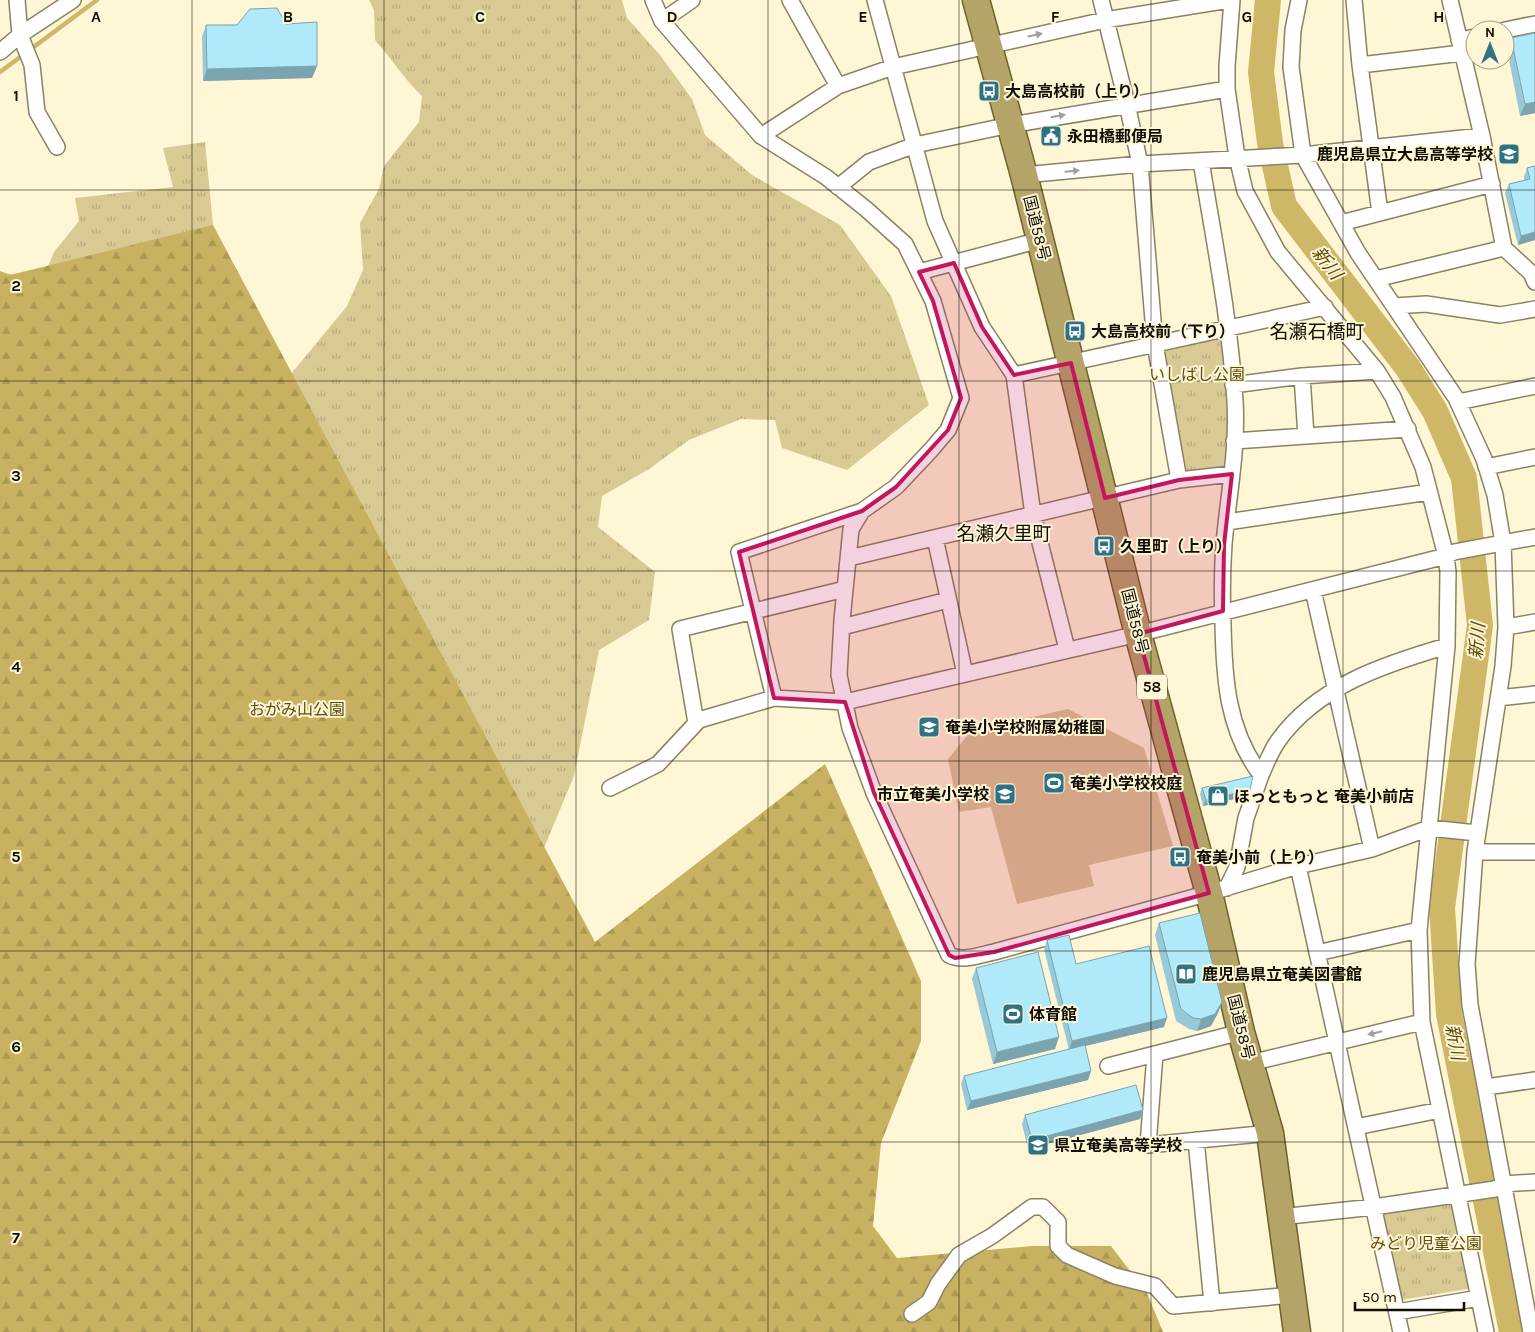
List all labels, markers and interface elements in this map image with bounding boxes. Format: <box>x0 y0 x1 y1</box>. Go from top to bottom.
text: A <box>91 7 101 26</box>
text: B <box>283 7 293 26</box>
text: C <box>475 7 485 26</box>
text: D <box>667 7 678 26</box>
text: E <box>858 7 868 26</box>
text: F <box>1051 7 1060 26</box>
text: G <box>1242 7 1252 26</box>
text: H <box>1433 7 1445 26</box>
north arrow <box>1465 20 1515 70</box>
text: N <box>1485 24 1495 41</box>
one-way arrow <box>1027 31 1043 39</box>
bus stop icon: 大島高校前（上り） <box>977 79 1001 103</box>
place label: 大島高校前（上り） <box>1005 82 1149 101</box>
text: 1 <box>13 86 19 105</box>
one-way arrow <box>1050 112 1066 120</box>
public building icon: 永田橋郵便局 <box>1039 124 1063 148</box>
place label: 永田橋郵便局 <box>1067 127 1163 146</box>
school or university icon: 鹿児島県立大島高等学校 <box>1497 142 1521 166</box>
place label: 鹿児島県立大島高等学校 <box>1317 145 1493 164</box>
one-way arrow <box>1065 167 1081 175</box>
street label: 国道58号 <box>1020 193 1054 263</box>
water label: 新川 <box>1307 242 1348 286</box>
text: 2 <box>11 276 21 295</box>
bus stop icon: 大島高校前（下り） <box>1063 319 1087 343</box>
district label: 名瀬石橋町 <box>1269 321 1365 343</box>
place label: 大島高校前（下り） <box>1091 322 1235 341</box>
park label: いしばし公園 <box>1149 365 1245 384</box>
text: 3 <box>11 466 21 485</box>
district label: 名瀬久里町 <box>956 523 1052 545</box>
bus stop icon: 久里町（上り） <box>1092 534 1116 558</box>
place label: 久里町（上り） <box>1120 537 1232 556</box>
street label: 国道58号 <box>1118 586 1152 656</box>
water label: 新川 <box>1464 620 1490 660</box>
text: 4 <box>11 657 21 676</box>
road number: 58 <box>1137 674 1167 700</box>
park label: おがみ山公園 <box>249 700 345 719</box>
school or university icon: 奄美小学校附属幼稚園 <box>917 715 941 739</box>
place label: 奄美小学校附属幼稚園 <box>945 718 1105 737</box>
sports icon: 奄美小学校校庭 <box>1042 771 1066 795</box>
place label: 奄美小学校校庭 <box>1070 774 1182 793</box>
school or university icon: 市立奄美小学校 <box>993 782 1017 806</box>
shop icon: ほっともっと 奄美小前店 <box>1206 784 1230 808</box>
place label: 市立奄美小学校 <box>877 785 989 804</box>
place label: ほっともっと 奄美小前店 <box>1234 787 1414 806</box>
bus stop icon: 奄美小前（上り） <box>1168 845 1192 869</box>
text: 5 <box>11 847 21 866</box>
place label: 奄美小前（上り） <box>1196 848 1324 867</box>
library icon: 鹿児島県立奄美図書館 <box>1174 962 1198 986</box>
place label: 鹿児島県立奄美図書館 <box>1202 965 1362 984</box>
street label: 国道58号 <box>1224 992 1258 1062</box>
sports icon: 体育館 <box>1001 1002 1025 1026</box>
place label: 体育館 <box>1029 1005 1077 1024</box>
water label: 新川 <box>1441 1022 1470 1064</box>
one-way arrow <box>1367 1029 1382 1037</box>
text: 6 <box>11 1037 21 1056</box>
school or university icon: 県立奄美高等学校 <box>1026 1133 1050 1157</box>
place label: 県立奄美高等学校 <box>1054 1136 1182 1155</box>
text: 7 <box>12 1228 20 1247</box>
park label: みどり児童公園 <box>1370 1234 1482 1253</box>
scale bar <box>1355 1280 1464 1312</box>
text: 50 m <box>1362 1288 1397 1306</box>

